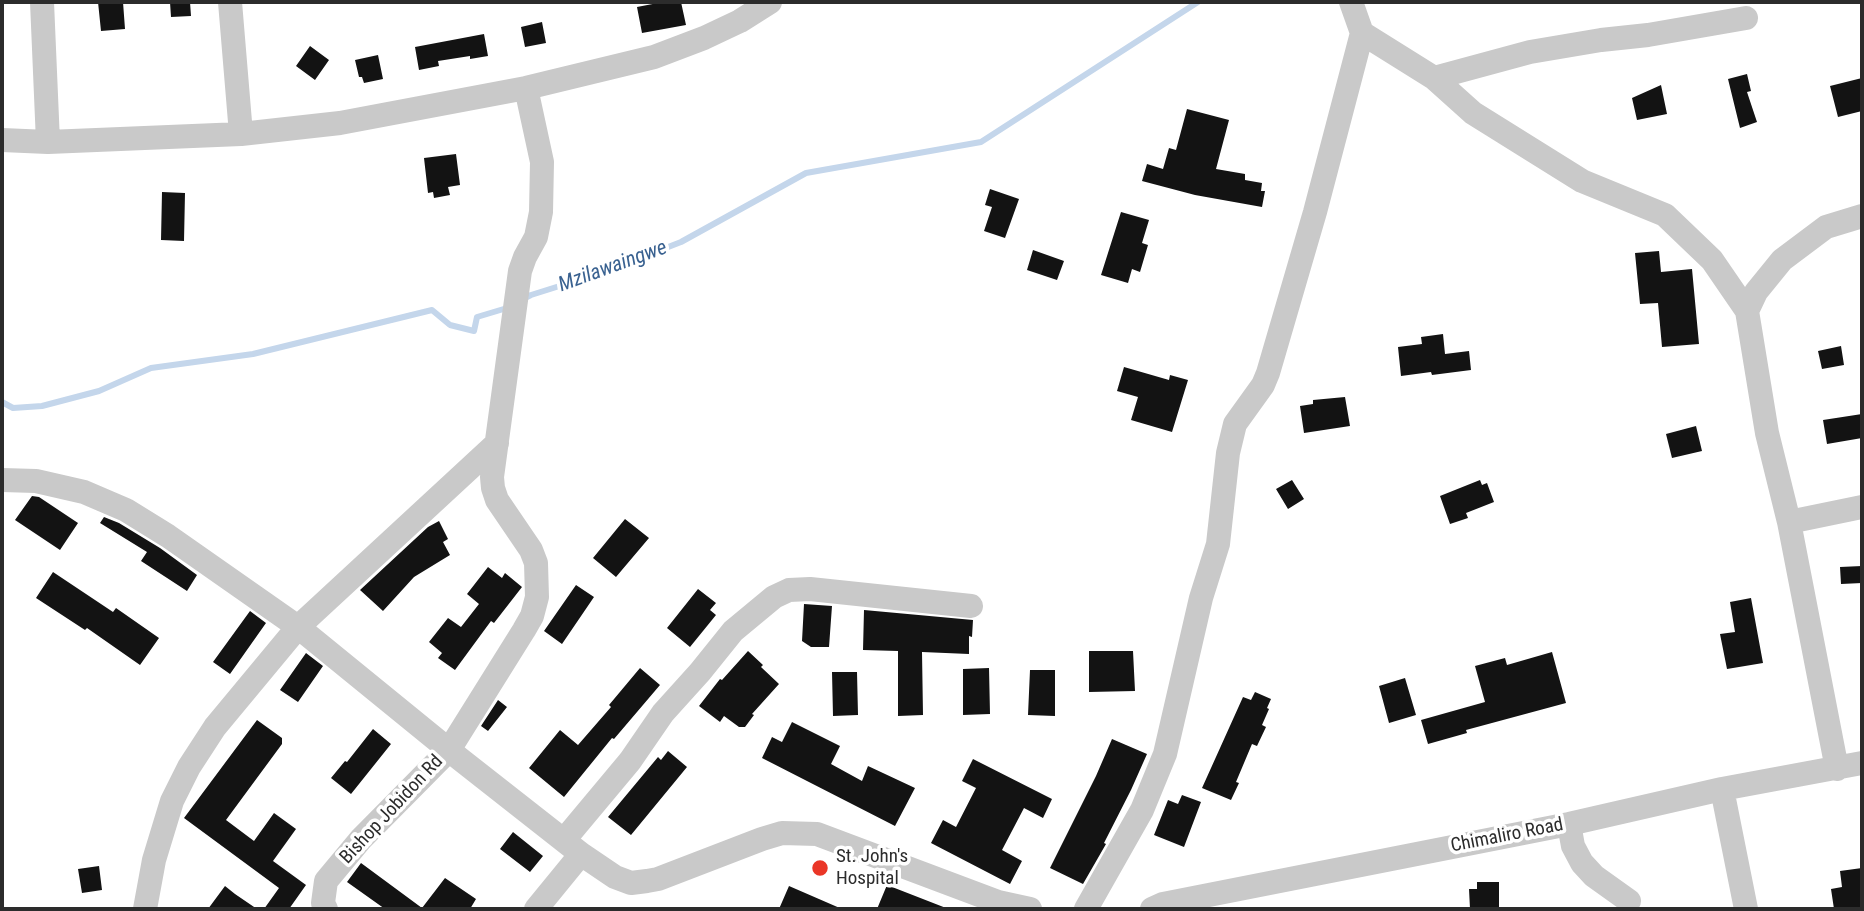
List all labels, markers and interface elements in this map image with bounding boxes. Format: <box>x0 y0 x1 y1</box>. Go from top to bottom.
water label: Mzilawaingwe <box>555 236 671 298</box>
street label: Bishop Jobidon Rd <box>336 751 448 869</box>
street label: Chimaliro Road <box>1449 814 1565 858</box>
place label: St. John's Hospital <box>836 846 908 890</box>
marker: St. John's Hospital <box>810 858 830 878</box>

